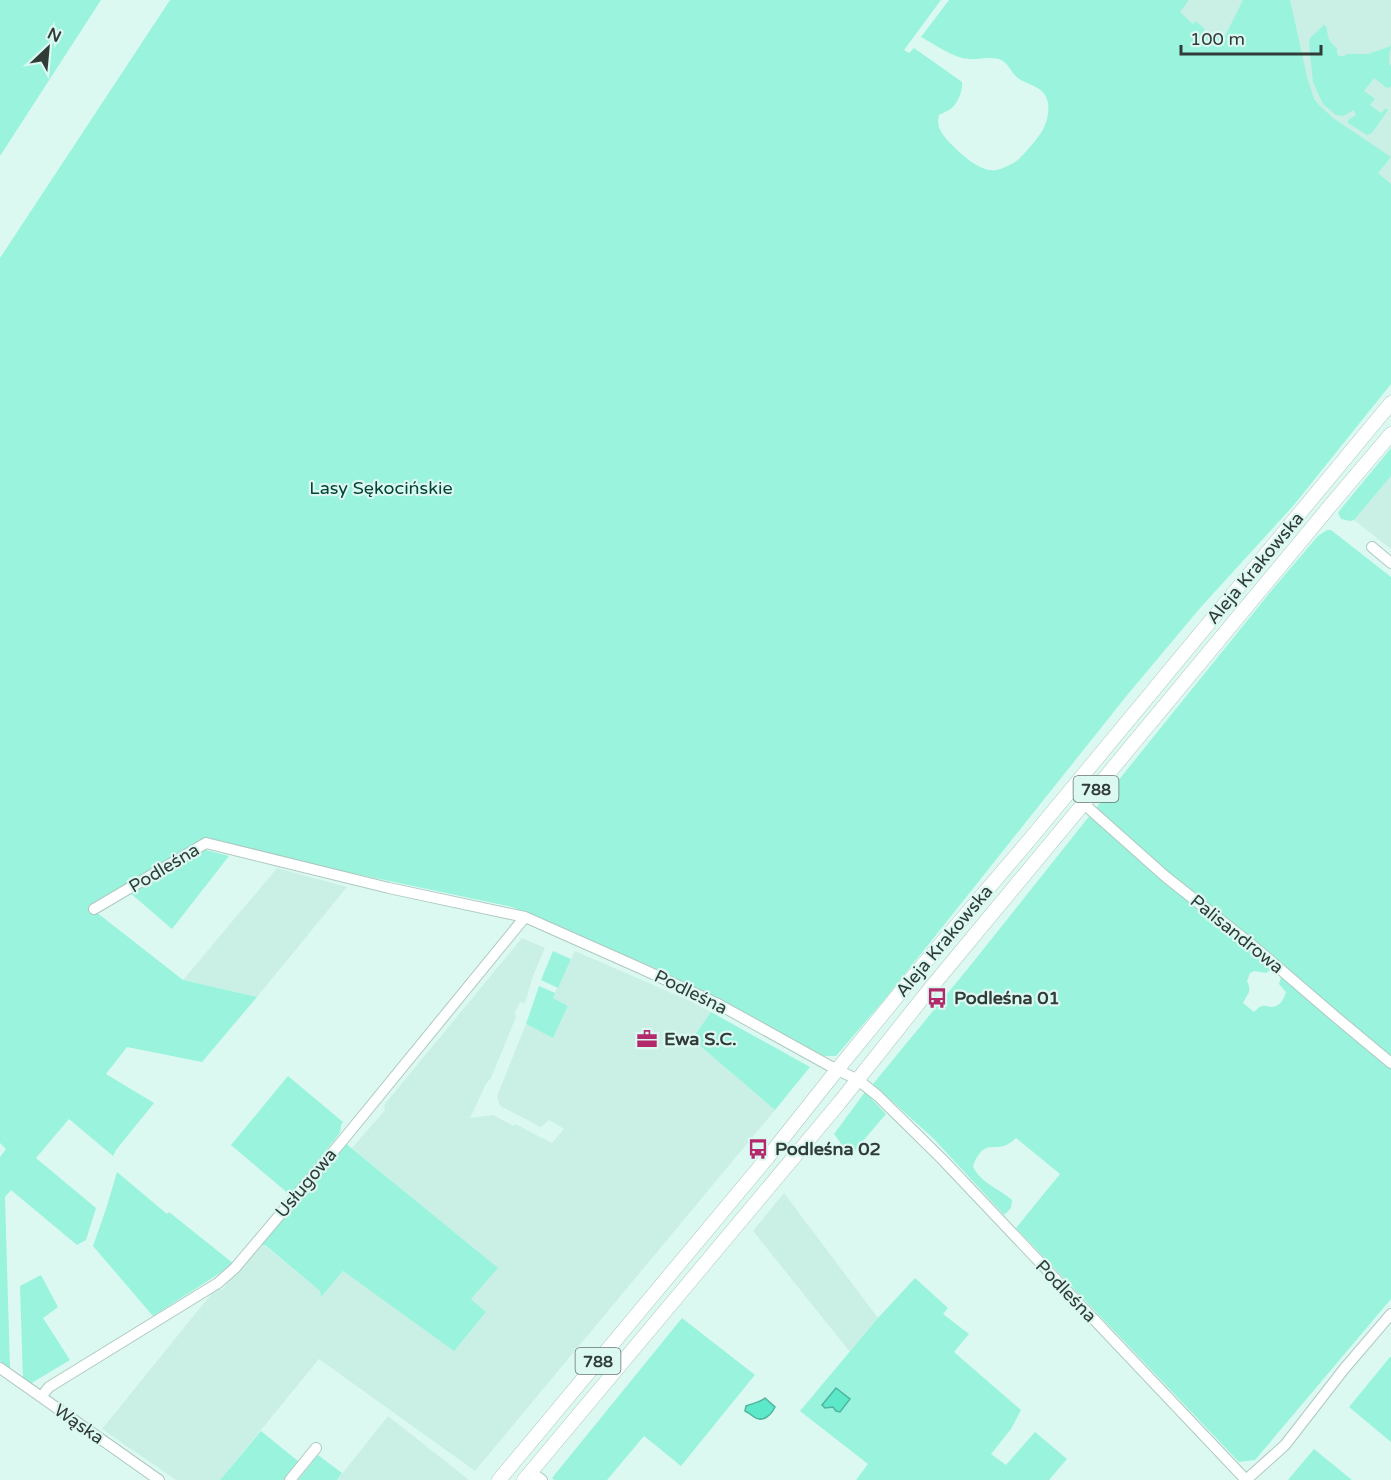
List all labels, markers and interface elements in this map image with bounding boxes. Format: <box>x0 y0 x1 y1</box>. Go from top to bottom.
north arrow <box>18 18 78 78</box>
scale bar <box>1181 18 1320 56</box>
text: N <box>44 24 64 47</box>
text: 100 m <box>1190 28 1245 50</box>
park label: Lasy Sękocińskie <box>309 477 453 499</box>
street label: Aleja Krakowska <box>1202 507 1308 629</box>
road number: 788 <box>1074 776 1118 802</box>
street label: Podleśna <box>125 838 203 898</box>
street label: Aleja Krakowska <box>891 880 997 1002</box>
street label: Palisandrowa <box>1186 890 1288 978</box>
street label: Podleśna <box>651 965 731 1019</box>
bus stop icon: Podleśna 01 <box>925 986 949 1010</box>
place label: Podleśna 01 <box>954 987 1060 1009</box>
office icon: Ewa S.C. <box>635 1027 659 1051</box>
place label: Ewa S.C. <box>664 1028 737 1050</box>
bus stop icon: Podleśna 02 <box>746 1137 770 1161</box>
place label: Podleśna 02 <box>775 1138 881 1160</box>
street label: Usługowa <box>271 1144 341 1222</box>
street label: Podleśna <box>1031 1255 1101 1327</box>
road number: 788 <box>576 1348 620 1374</box>
street label: Wąska <box>50 1399 108 1449</box>

